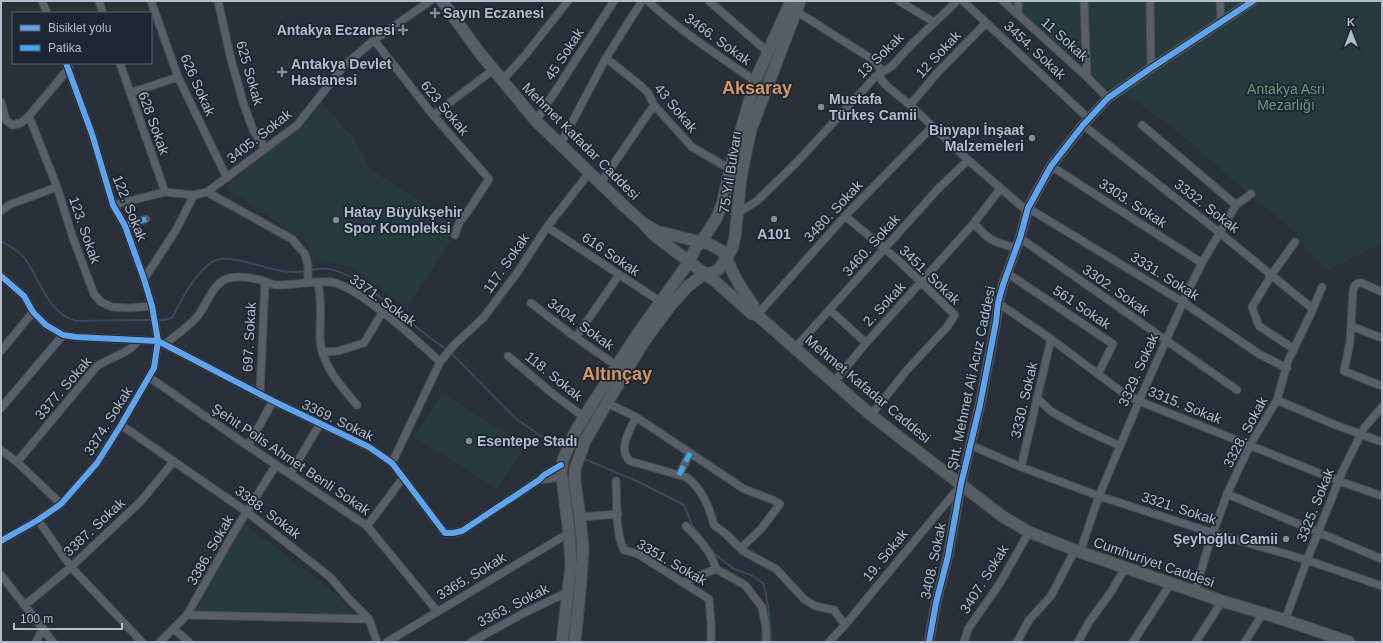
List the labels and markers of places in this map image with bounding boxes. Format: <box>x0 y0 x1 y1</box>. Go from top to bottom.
place label: Sayın Eczanesi <box>443 5 544 21</box>
marker: Sayın Eczanesi <box>430 8 440 18</box>
place label: Antakya Eczanesi <box>277 22 395 38</box>
marker: Antakya Eczanesi <box>398 25 408 35</box>
place label: Antakya Devlet Hastanesi <box>291 56 392 88</box>
marker: Antakya Devlet Hastanesi <box>276 66 288 78</box>
place label: Mustafa Türkeş Camii <box>829 91 917 123</box>
marker: Mustafa Türkeş Camii <box>816 102 826 112</box>
place label: Binyapı İnşaat Malzemeleri <box>929 122 1024 154</box>
marker: Binyapı İnşaat Malzemeleri <box>1027 133 1037 143</box>
place label: Hatay Büyükşehir Spor Kompleksi <box>344 204 463 236</box>
marker: A101 <box>769 214 779 224</box>
marker: Hatay Büyükşehir Spor Kompleksi <box>331 215 341 225</box>
place label: A101 <box>757 226 791 242</box>
place label: Esentepe Stadı <box>477 433 577 449</box>
marker: Esentepe Stadı <box>464 436 474 446</box>
place label: Şeyhoğlu Camii <box>1173 531 1278 547</box>
marker: Şeyhoğlu Camii <box>1281 534 1291 544</box>

